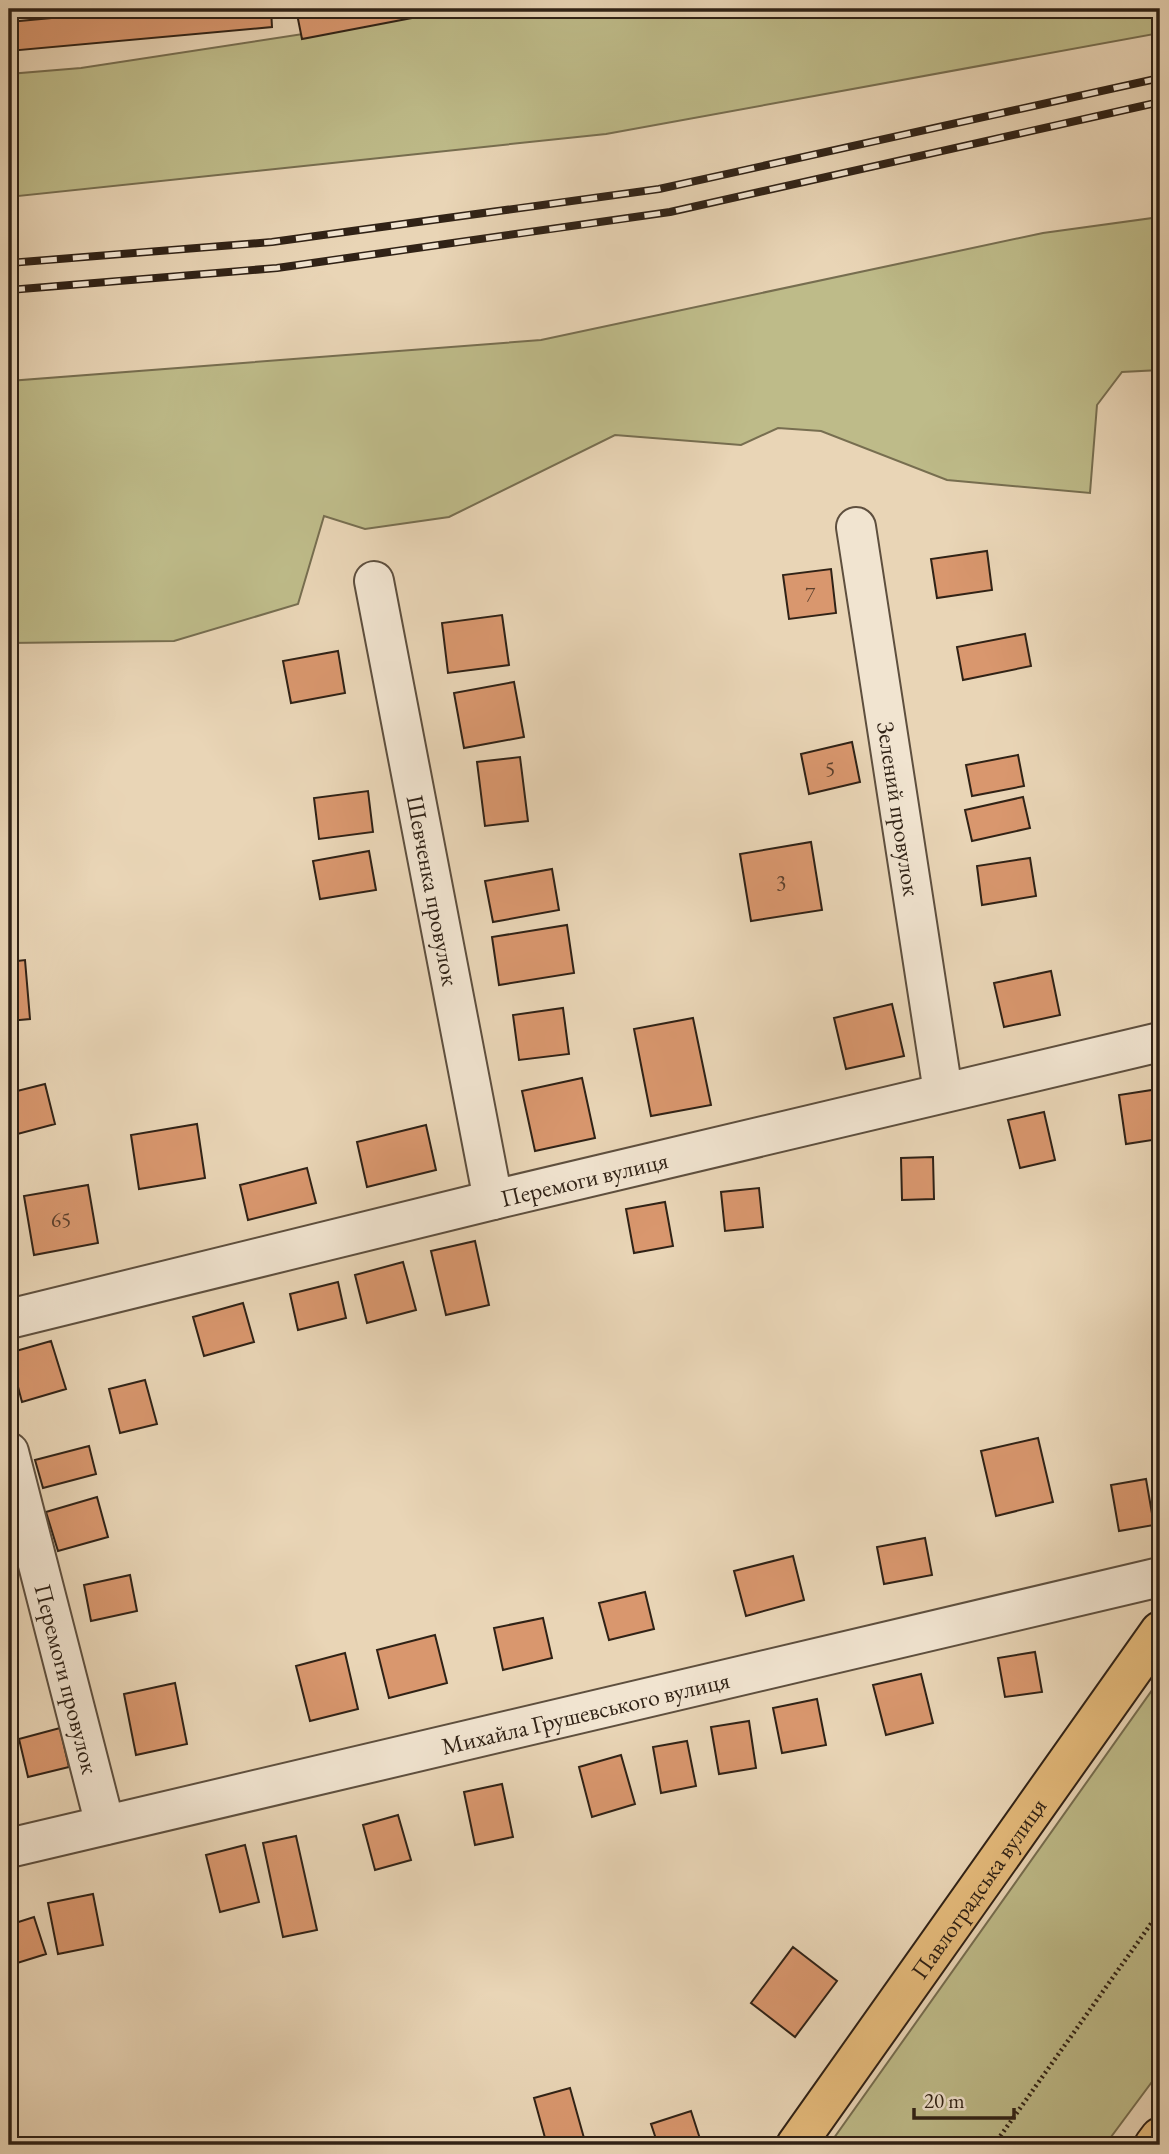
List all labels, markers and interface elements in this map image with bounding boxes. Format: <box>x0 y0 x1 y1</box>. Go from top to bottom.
house number: 7 <box>805 581 816 608</box>
street label: Зелений провулок <box>871 719 928 899</box>
house number: 5 <box>825 755 835 782</box>
street label: Шевченка провулок <box>400 792 467 989</box>
house number: 3 <box>776 869 786 896</box>
street label: Перемоги вулиця <box>497 1144 671 1213</box>
house number: 65 <box>51 1206 71 1233</box>
street label: Перемоги провулок <box>28 1580 107 1777</box>
street label: Михайла Грушевського вулиця <box>438 1663 733 1761</box>
street label: Павлоградська вулиця <box>903 1791 1053 1985</box>
scale bar <box>914 2077 1013 2121</box>
text: 20 m <box>924 2087 965 2114</box>

